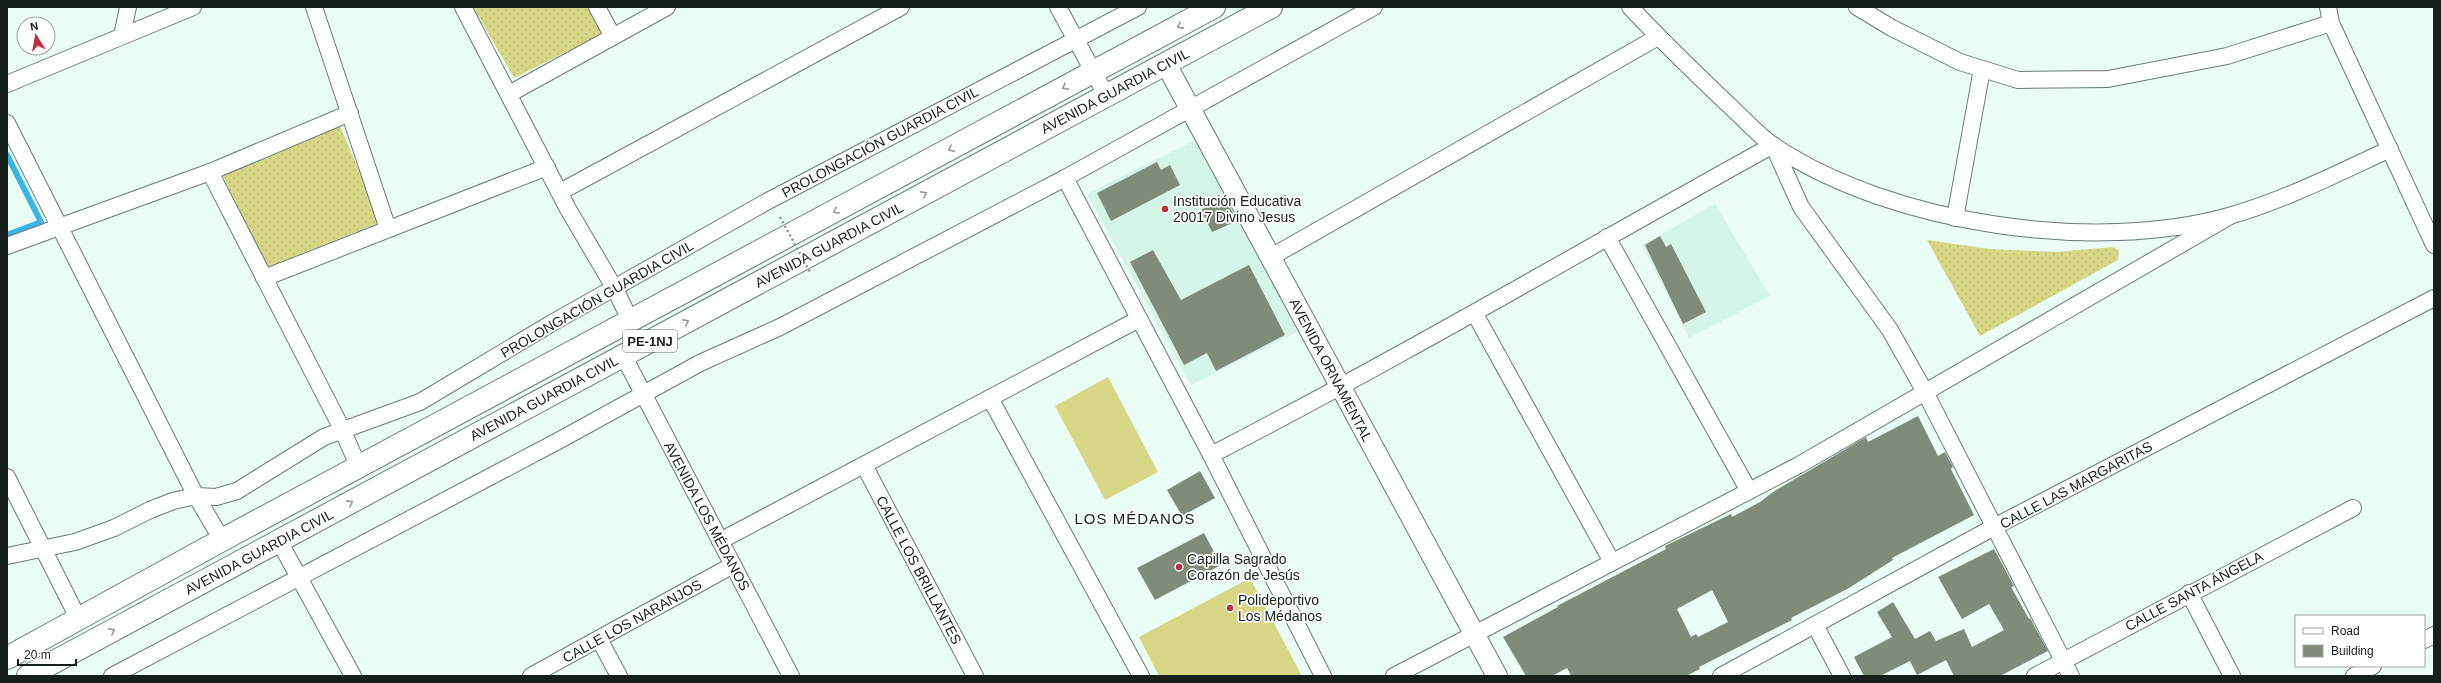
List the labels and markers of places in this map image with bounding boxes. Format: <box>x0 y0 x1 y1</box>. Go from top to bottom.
place label: Institución Educativa 20017 Divino Jesus <box>1173 193 1302 225</box>
marker: Institución Educativa 20017 Divino Jesus <box>1160 204 1170 214</box>
place label: Capilla Sagrado Corazón de Jesús <box>1187 551 1300 583</box>
marker: Capilla Sagrado Corazón de Jesús <box>1174 562 1184 572</box>
place label: Polideportivo Los Médanos <box>1238 592 1322 624</box>
marker: Polideportivo Los Médanos <box>1225 603 1235 613</box>

